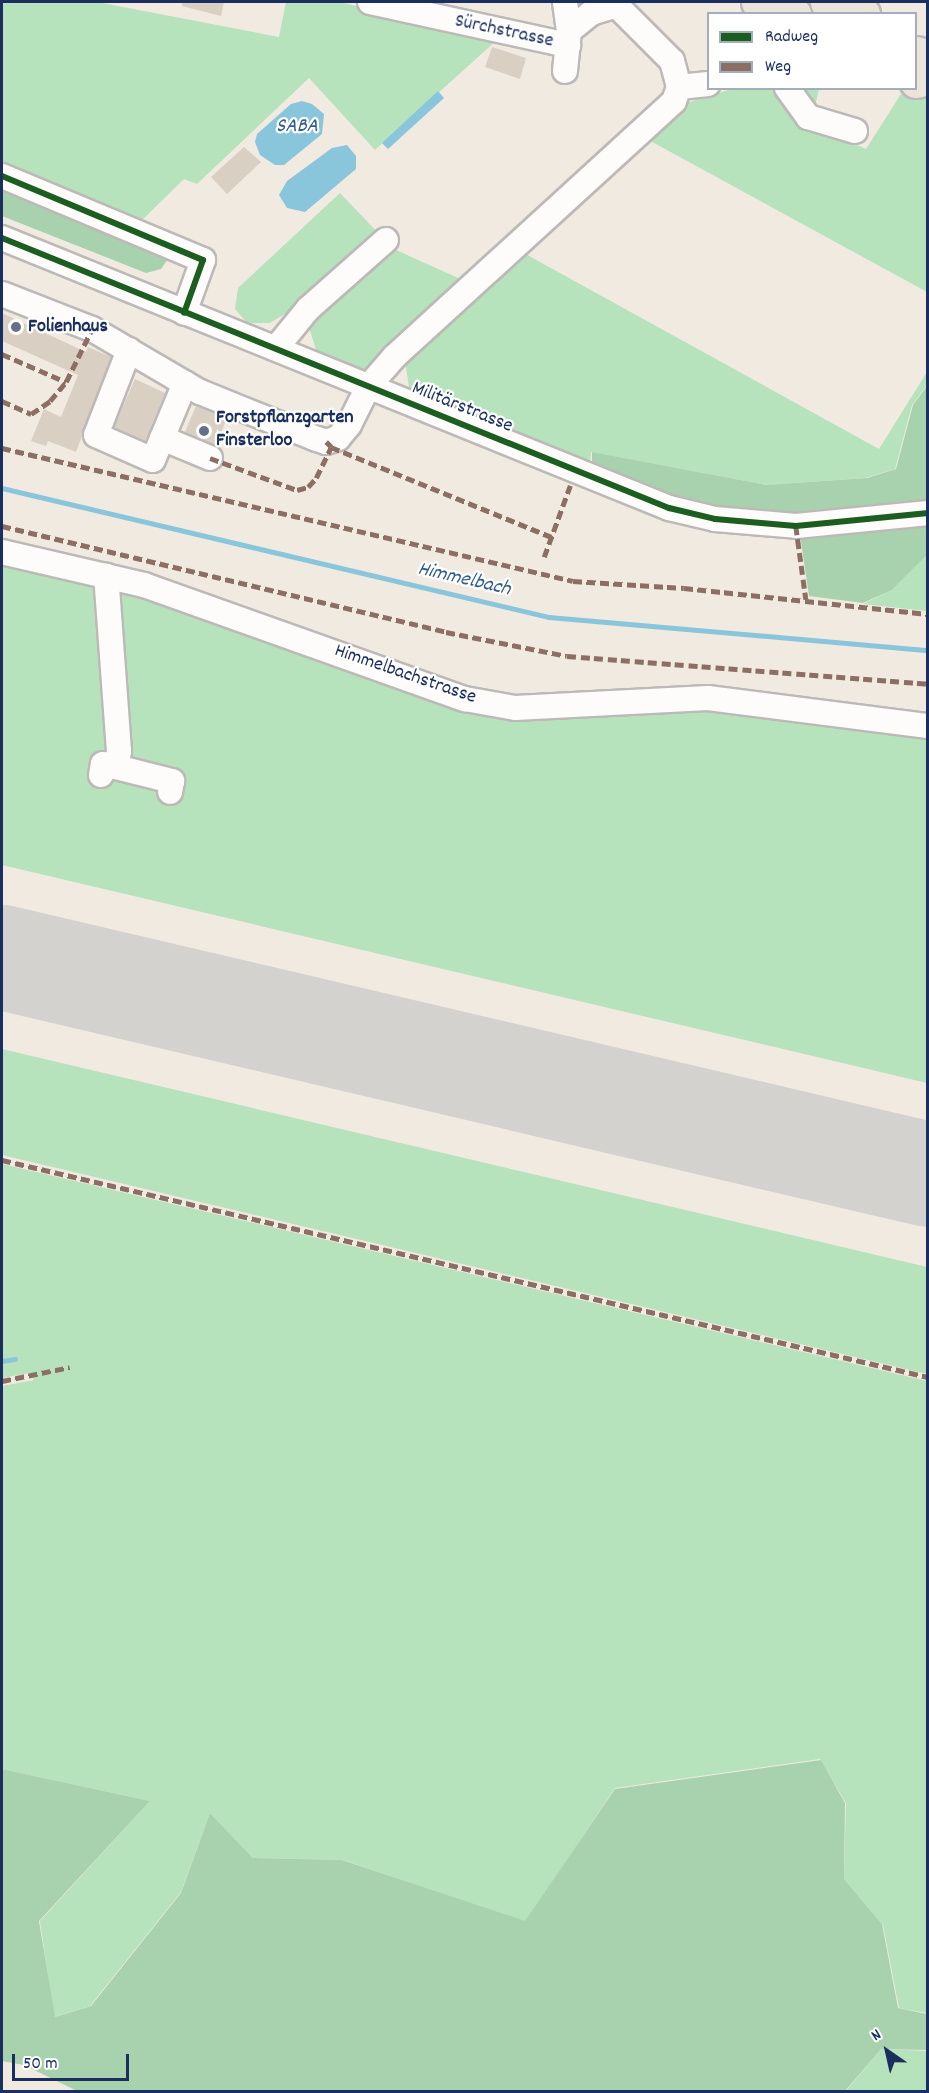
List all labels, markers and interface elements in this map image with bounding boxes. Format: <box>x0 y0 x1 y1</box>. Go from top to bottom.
street label: Sürchstrasse <box>452 10 556 54</box>
legend <box>707 12 917 90</box>
text: Radweg <box>765 25 818 50</box>
text: Weg <box>765 55 791 80</box>
water label: SABA <box>276 114 318 140</box>
place label: Folienhaus <box>28 315 108 339</box>
marker: Folienhaus <box>9 320 23 334</box>
street label: Militärstrasse <box>408 377 516 439</box>
place label: Forstpflanzgarten Finsterloo <box>216 407 353 454</box>
marker: Forstpflanzgarten Finsterloo <box>197 424 211 438</box>
water label: Himmelbach <box>415 557 513 603</box>
street label: Himmelbachstrasse <box>331 639 479 711</box>
north arrow <box>857 2021 917 2081</box>
text: N <box>867 2024 886 2047</box>
scale bar <box>15 2042 132 2080</box>
text: 50 m <box>23 2052 58 2077</box>

